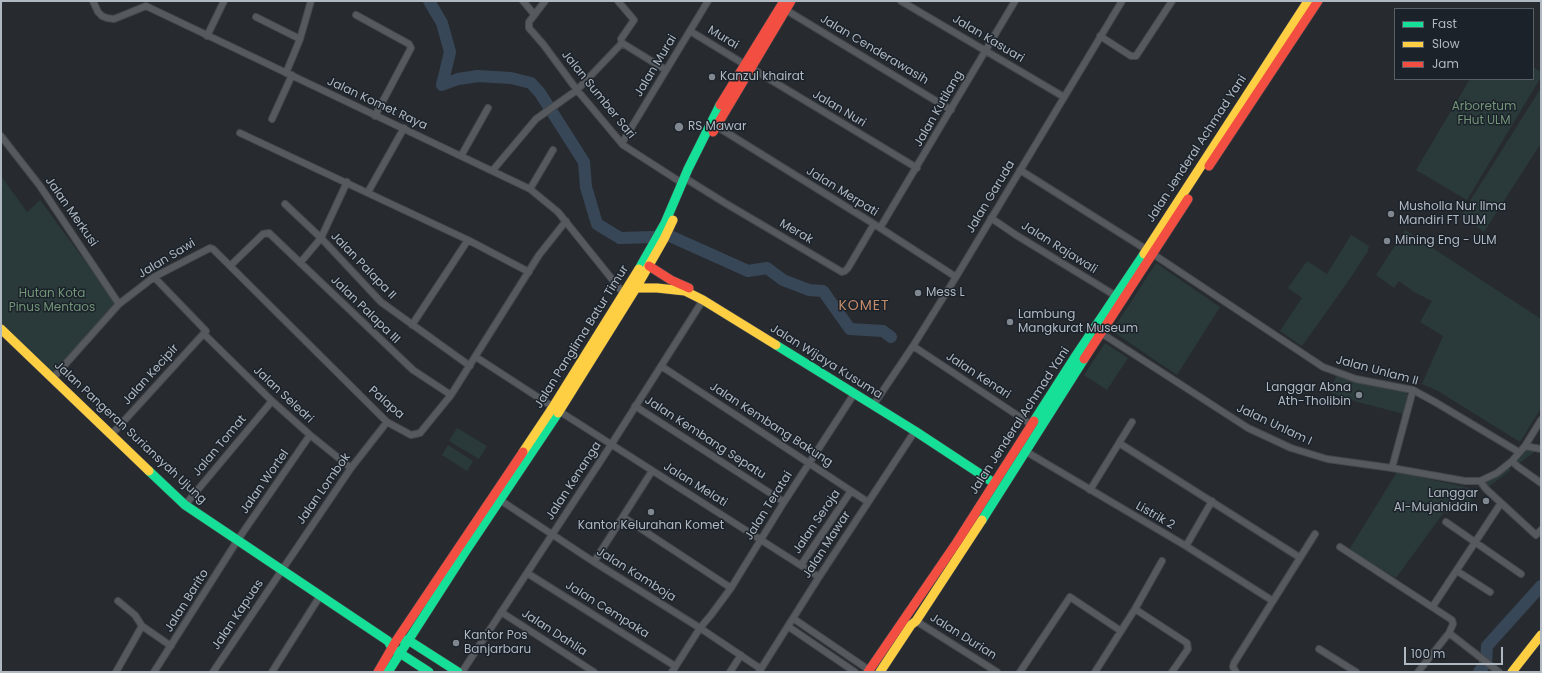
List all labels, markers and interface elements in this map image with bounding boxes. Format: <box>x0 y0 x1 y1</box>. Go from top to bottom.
legend <box>1394 8 1534 80</box>
street label: Jalan Cenderawasih <box>817 12 931 88</box>
street label: Jalan Kasuari <box>949 12 1027 66</box>
text: Fast <box>1432 15 1457 32</box>
street label: Murai <box>705 23 741 53</box>
street label: Jalan Murai <box>632 32 680 100</box>
text: Slow <box>1432 35 1460 52</box>
street label: Jalan Sumber Sari <box>558 48 638 142</box>
text: Jam <box>1432 55 1459 72</box>
street label: Jalan Kutilang <box>911 68 967 150</box>
place label: Kanzul khairat <box>720 70 804 84</box>
marker: Kanzul khairat <box>707 72 717 82</box>
street label: Jalan Jenderal Achmad Yani <box>1144 73 1250 225</box>
street label: Jalan Komet Raya <box>325 74 429 134</box>
street label: Jalan Nuri <box>810 87 868 131</box>
park label: Arboretum FHut ULM <box>1452 100 1516 128</box>
place label: RS Mawar <box>688 120 746 134</box>
marker: RS Mawar <box>673 121 685 133</box>
street label: Jalan Garuda <box>964 158 1018 236</box>
street label: Jalan Merpati <box>803 164 881 220</box>
street label: Jalan Merkusi <box>42 174 100 250</box>
place label: Musholla Nur Ilma Mandiri FT ULM <box>1399 200 1506 228</box>
marker: Musholla Nur Ilma Mandiri FT ULM <box>1386 209 1396 219</box>
street label: Merak <box>777 217 815 247</box>
street label: Jalan Rajawali <box>1018 219 1100 277</box>
street label: Jalan Palapa II <box>327 229 399 303</box>
place label: Mining Eng - ULM <box>1395 234 1496 248</box>
street label: Jalan Sawi <box>136 236 198 282</box>
marker: Mining Eng - ULM <box>1382 236 1392 246</box>
street label: Jalan Panglima Batur Timur <box>532 263 632 411</box>
street label: Jalan Palapa III <box>327 273 403 347</box>
place label: Mess L <box>926 286 965 300</box>
park label: Hutan Kota Pinus Mentaos <box>9 287 95 315</box>
marker: Mess L <box>913 288 923 298</box>
district label: KOMET <box>838 298 890 314</box>
place label: Lambung Mangkurat Museum <box>1018 308 1138 336</box>
marker: Lambung Mangkurat Museum <box>1005 317 1015 327</box>
street label: Jalan Wijaya Kusuma <box>767 322 885 402</box>
street label: Jalan Kecipir <box>120 342 182 408</box>
street label: Jalan Jenderal Achmad Yani <box>967 345 1073 497</box>
street label: Jalan Kenari <box>943 350 1013 402</box>
street label: Jalan Unlam II <box>1334 353 1420 389</box>
street label: Jalan Pangeran Suriansyah Ujung <box>51 359 209 507</box>
street label: Jalan Seledri <box>250 364 316 426</box>
street label: Jalan Kembang Bakung <box>707 380 835 470</box>
place label: Langgar Abna Ath-Tholibin <box>1266 381 1351 409</box>
street label: Palapa <box>365 384 407 422</box>
marker: Langgar Abna Ath-Tholibin <box>1354 390 1364 400</box>
street label: Jalan Kembang Sepatu <box>642 393 768 483</box>
street label: Jalan Unlam I <box>1234 401 1314 449</box>
street label: Jalan Tomat <box>190 412 250 480</box>
street label: Jalan Kenanga <box>543 439 605 523</box>
street label: Jalan Wortel <box>238 447 292 517</box>
street label: Jalan Lombok <box>294 451 354 527</box>
street label: Jalan Melati <box>660 460 730 510</box>
street label: Jalan Teratai <box>742 469 796 543</box>
street label: Jalan Seroja <box>790 487 844 557</box>
place label: Langgar Al-Mujahiddin <box>1394 487 1478 515</box>
marker: Langgar Al-Mujahiddin <box>1481 496 1491 506</box>
street label: Listrik 2 <box>1133 499 1177 533</box>
marker: Kantor Kelurahan Komet <box>646 507 656 517</box>
street label: Jalan Mawar <box>800 509 854 581</box>
place label: Kantor Kelurahan Komet <box>578 519 724 533</box>
street label: Jalan Kamboja <box>594 545 678 605</box>
street label: Jalan Barito <box>162 567 212 635</box>
street label: Jalan Kapuas <box>209 577 267 653</box>
street label: Jalan Cempaka <box>562 578 652 642</box>
street label: Jalan Dahlia <box>519 607 589 659</box>
street label: Jalan Durian <box>927 611 999 663</box>
place label: Kantor Pos Banjarbaru <box>464 629 531 657</box>
marker: Kantor Pos Banjarbaru <box>451 638 461 648</box>
scale bar <box>1406 639 1505 665</box>
text: 100 m <box>1411 645 1445 662</box>

